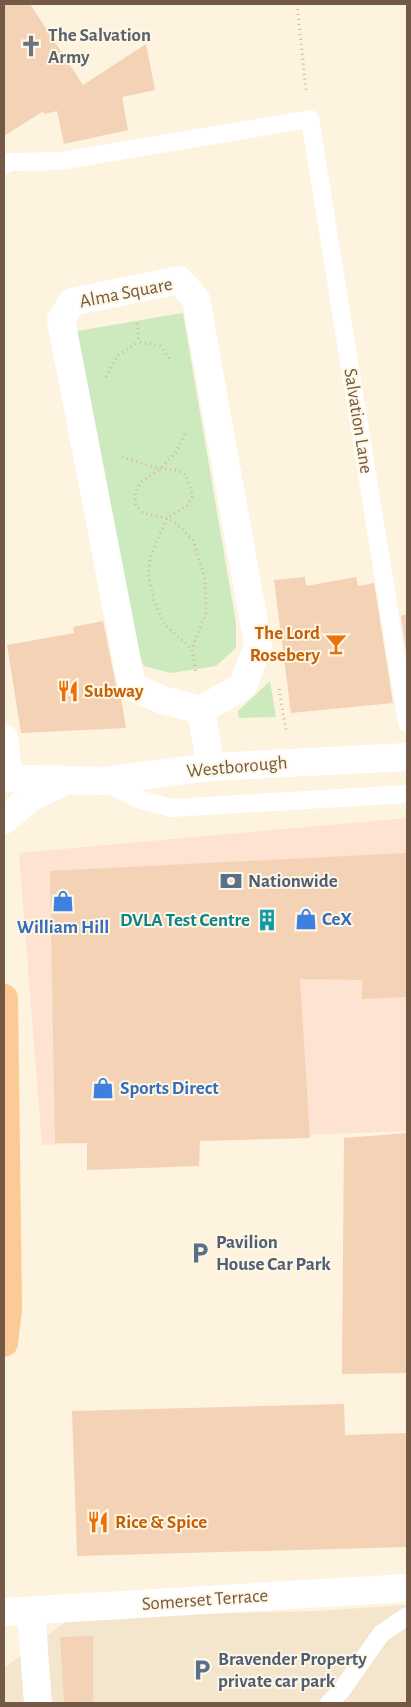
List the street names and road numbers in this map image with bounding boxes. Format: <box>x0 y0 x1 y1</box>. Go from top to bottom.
street label: Alma Square <box>78 275 174 311</box>
street label: Salvation Lane <box>340 367 376 475</box>
street label: Westborough <box>186 753 288 781</box>
street label: Somerset Terrace <box>141 1586 269 1614</box>

